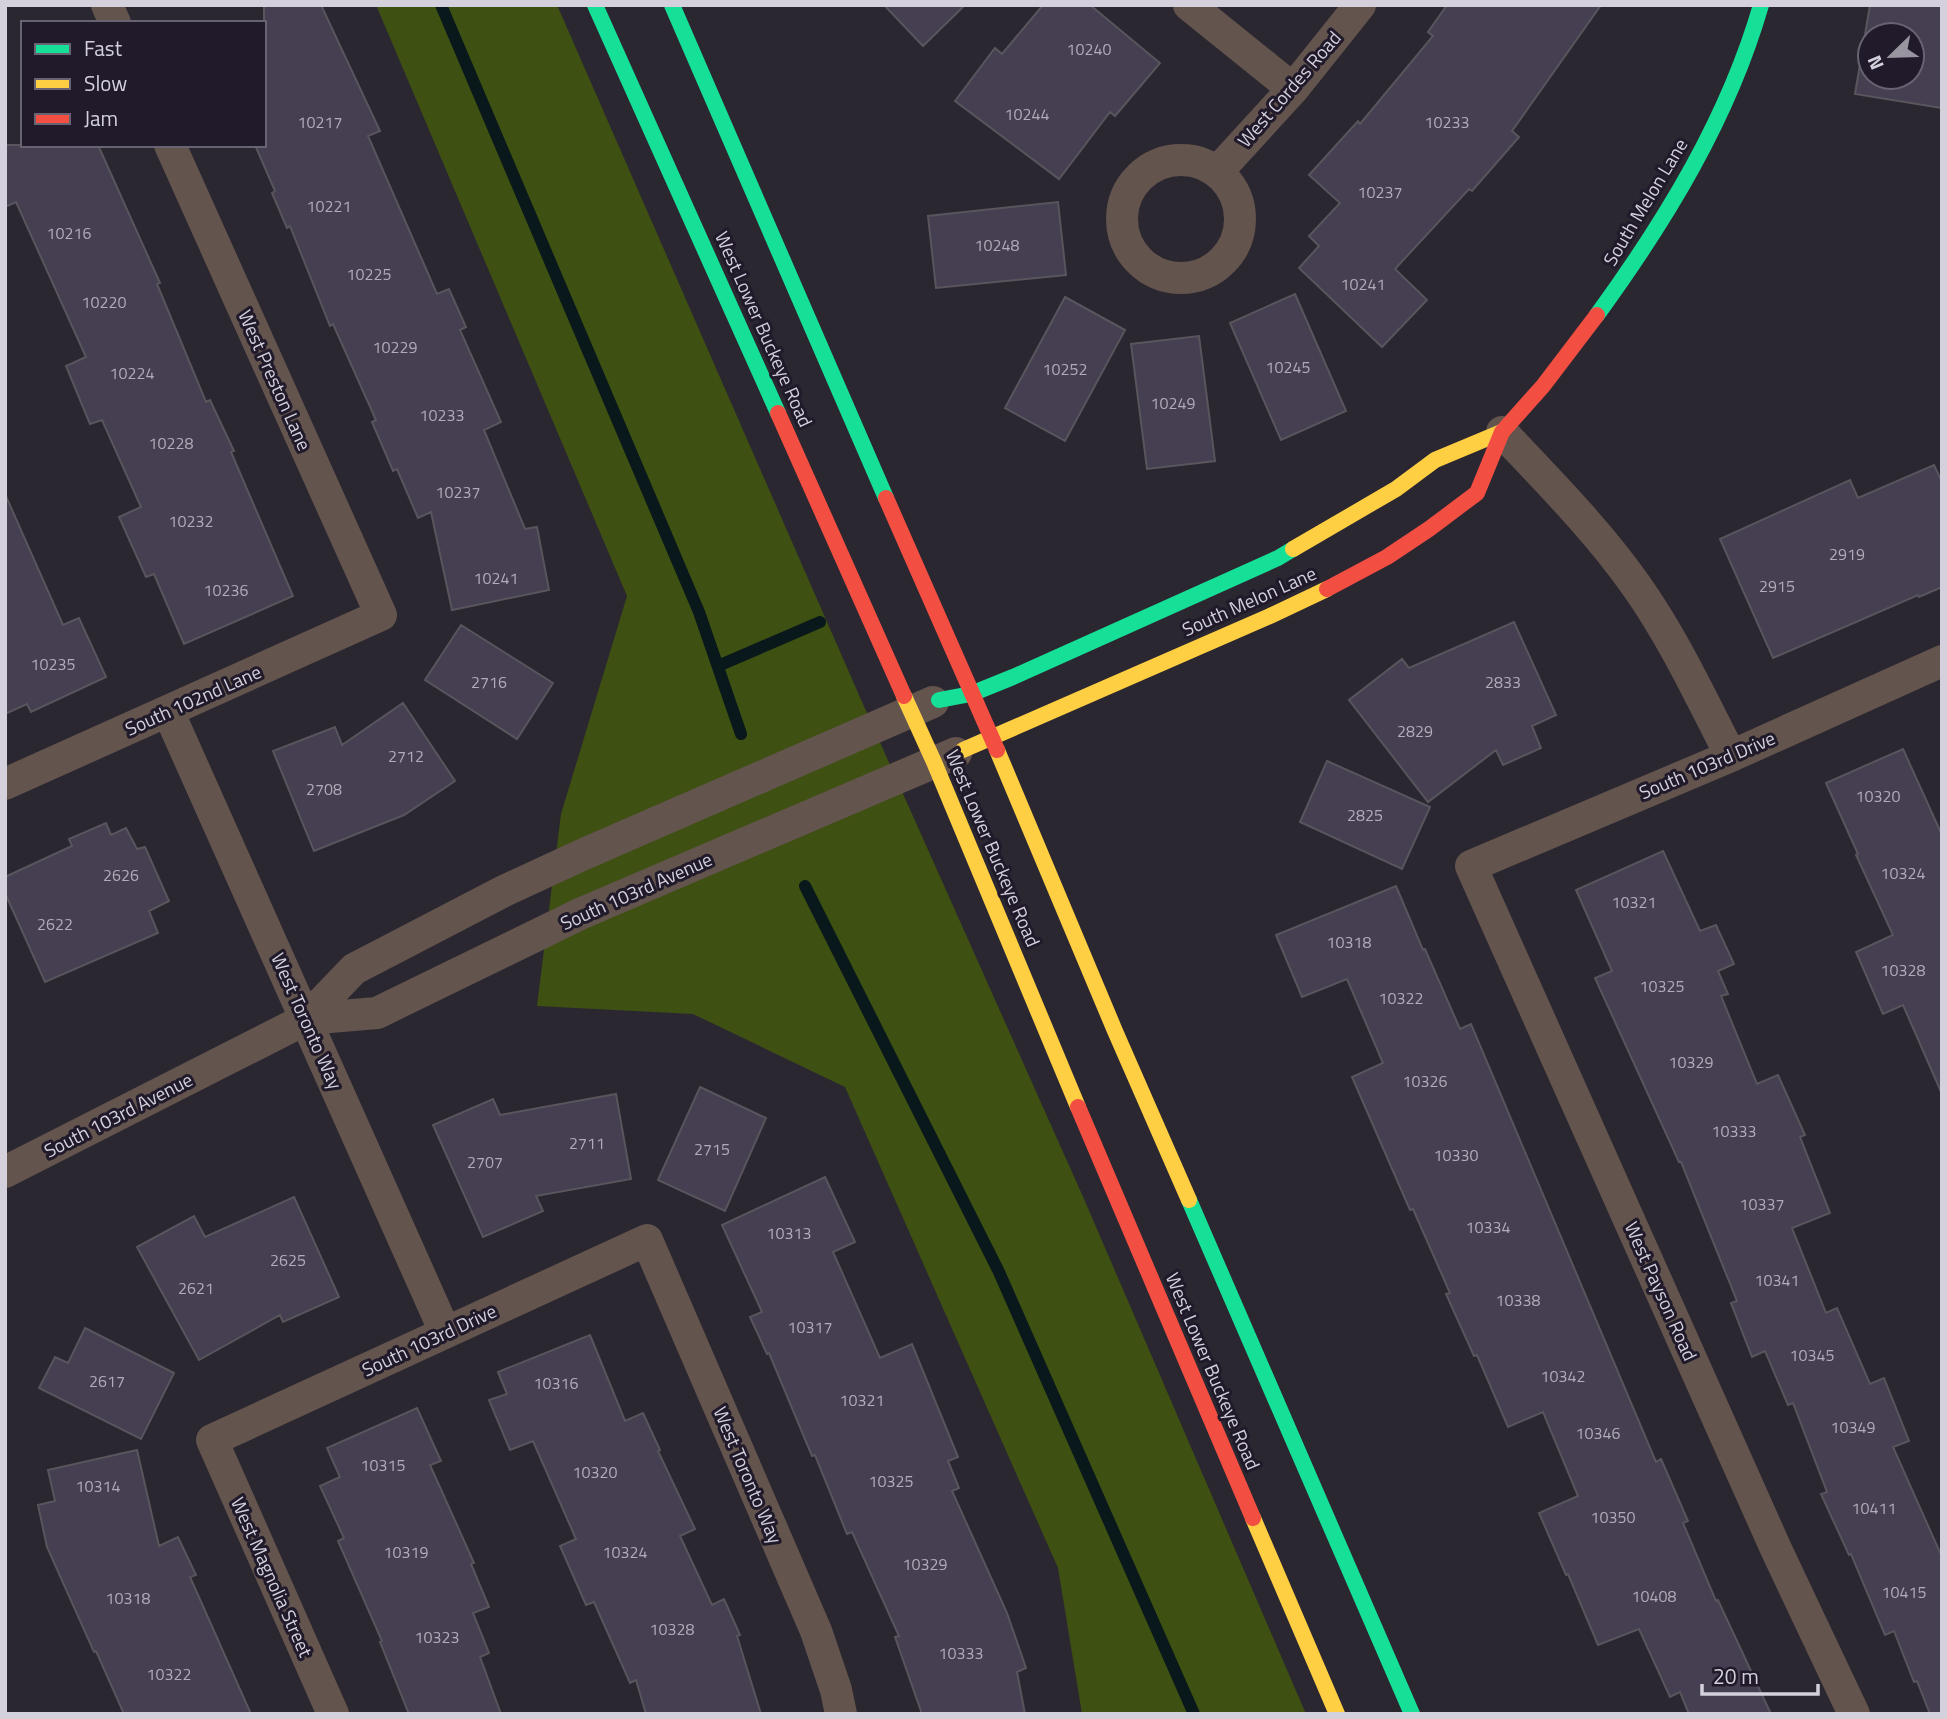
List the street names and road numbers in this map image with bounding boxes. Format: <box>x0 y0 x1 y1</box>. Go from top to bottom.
street label: West Cordes Road <box>1230 24 1347 153</box>
street label: South Melon Lane <box>1595 132 1694 271</box>
street label: West Lower Buckeye Road <box>708 226 821 431</box>
street label: West Preston Lane <box>231 305 319 455</box>
street label: South Melon Lane <box>1177 558 1321 643</box>
street label: South 102nd Lane <box>120 657 265 743</box>
street label: South 103rd Drive <box>1634 723 1779 806</box>
street label: West Lower Buckeye Road <box>939 745 1048 951</box>
street label: South 103rd Avenue <box>555 844 716 937</box>
street label: West Toronto Way <box>264 948 351 1094</box>
street label: South 103rd Avenue <box>38 1065 197 1165</box>
street label: West Payson Road <box>1618 1216 1705 1365</box>
street label: West Lower Buckeye Road <box>1159 1268 1268 1474</box>
street label: South 103rd Drive <box>357 1296 501 1383</box>
street label: West Toronto Way <box>706 1402 790 1548</box>
street label: West Magnolia Street <box>224 1492 321 1662</box>

